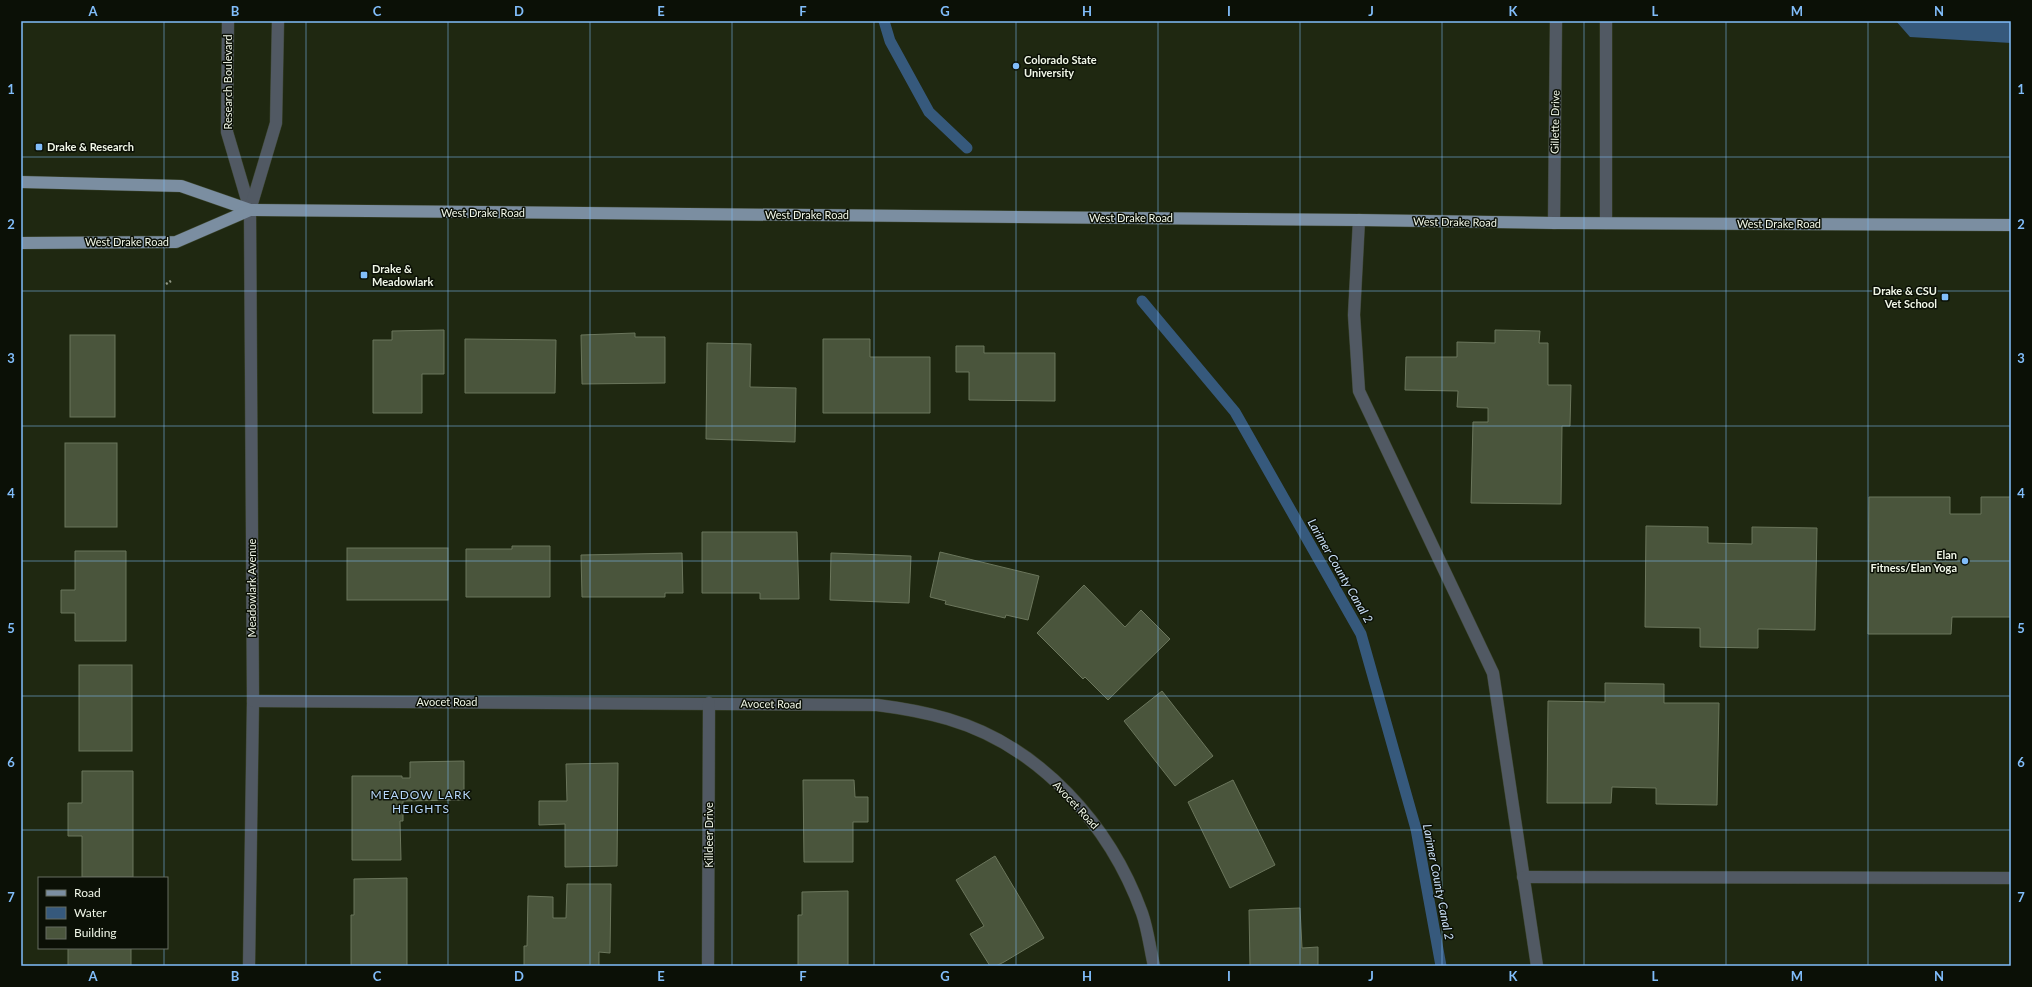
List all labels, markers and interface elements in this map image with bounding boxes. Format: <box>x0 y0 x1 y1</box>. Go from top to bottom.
text: A <box>87 3 98 19</box>
text: B <box>231 3 240 19</box>
text: C <box>373 3 382 19</box>
text: D <box>514 3 524 19</box>
text: E <box>657 3 665 19</box>
text: F <box>799 3 807 19</box>
text: G <box>940 3 950 19</box>
text: H <box>1082 3 1092 19</box>
text: I <box>1227 3 1231 19</box>
text: J <box>1368 3 1374 19</box>
text: K <box>1509 3 1519 19</box>
text: L <box>1652 3 1659 19</box>
text: M <box>1791 3 1803 19</box>
text: N <box>1934 3 1944 19</box>
street label: Research Boulevard <box>221 34 234 130</box>
place label: Colorado State University <box>1024 53 1097 79</box>
marker: Colorado State University <box>1011 61 1021 71</box>
text: 1 <box>7 81 15 97</box>
text: 1 <box>2017 81 2025 97</box>
street label: Gillette Drive <box>1547 90 1562 154</box>
place label: Drake & Research <box>47 140 134 153</box>
marker: Drake & Research <box>34 142 44 152</box>
street label: West Drake Road <box>441 206 525 219</box>
street label: West Drake Road <box>765 208 849 221</box>
street label: West Drake Road <box>1089 211 1173 224</box>
street label: West Drake Road <box>1413 214 1497 229</box>
text: 2 <box>7 216 15 232</box>
text: 2 <box>2017 216 2025 232</box>
street label: West Drake Road <box>1737 217 1821 230</box>
street label: West Drake Road <box>85 235 169 248</box>
place label: Drake & Meadowlark <box>372 262 433 288</box>
marker: Drake & Meadowlark <box>359 270 369 280</box>
place label: Drake & CSU Vet School <box>1873 284 1937 310</box>
marker: Drake & CSU Vet School <box>1940 292 1950 302</box>
text: 3 <box>7 350 15 366</box>
text: 3 <box>2017 350 2025 366</box>
text: 4 <box>7 485 15 501</box>
text: 4 <box>2017 485 2025 501</box>
water label: Larimer County Canal 2 <box>1305 516 1376 625</box>
street label: Meadowlark Avenue <box>245 538 258 637</box>
place label: Elan Fitness/Elan Yoga <box>1870 548 1957 574</box>
marker: Elan Fitness/Elan Yoga <box>1960 556 1970 566</box>
text: 5 <box>7 620 15 636</box>
text: 5 <box>2017 620 2025 636</box>
street label: Avocet Road <box>417 695 477 708</box>
street label: Avocet Road <box>740 696 802 711</box>
text: 6 <box>7 754 15 770</box>
text: 6 <box>2017 754 2025 770</box>
street label: Avocet Road <box>1051 778 1102 831</box>
district label: MEADOW LARK HEIGHTS <box>371 787 471 816</box>
street label: Killdeer Drive <box>702 802 715 868</box>
water label: Larimer County Canal 2 <box>1420 823 1457 941</box>
legend <box>38 877 168 949</box>
text: Road <box>74 885 101 900</box>
text: 7 <box>7 889 15 905</box>
text: 7 <box>2017 889 2025 905</box>
text: Water <box>74 905 107 920</box>
text: Building <box>74 925 117 940</box>
text: A <box>87 968 98 984</box>
text: B <box>231 968 240 984</box>
text: C <box>373 968 382 984</box>
text: D <box>514 968 524 984</box>
text: E <box>657 968 665 984</box>
text: F <box>799 968 807 984</box>
text: G <box>940 968 950 984</box>
text: H <box>1082 968 1092 984</box>
text: I <box>1227 968 1231 984</box>
text: J <box>1368 968 1374 984</box>
text: K <box>1509 968 1519 984</box>
text: L <box>1652 968 1659 984</box>
text: M <box>1791 968 1803 984</box>
text: N <box>1934 968 1944 984</box>

